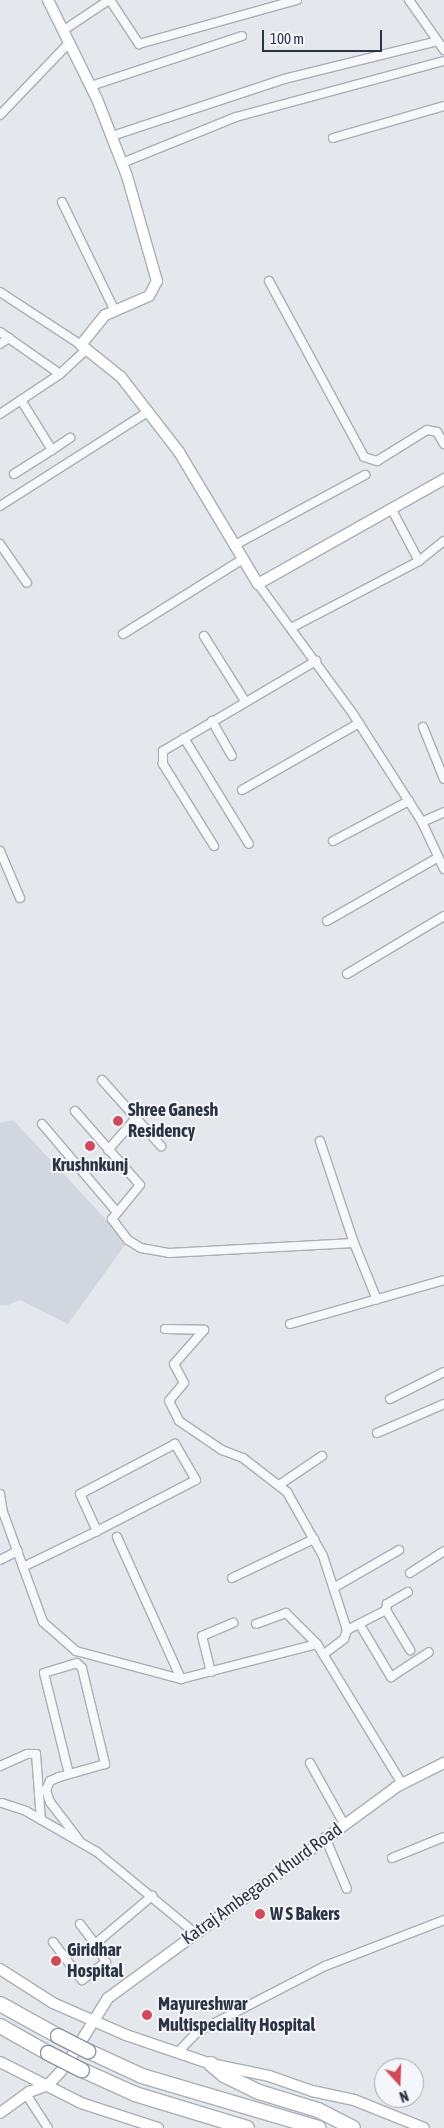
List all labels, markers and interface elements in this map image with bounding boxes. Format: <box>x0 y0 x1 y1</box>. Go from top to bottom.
scale bar <box>264 20 384 52</box>
text: 100 m <box>270 30 304 47</box>
place label: Shree Ganesh Residency <box>128 1100 218 1142</box>
marker: Shree Ganesh Residency <box>112 1115 124 1127</box>
marker: Krushnkunj <box>84 1140 96 1152</box>
place label: Krushnkunj <box>52 1154 128 1176</box>
street label: Katraj Ambegaon Khurd Road <box>178 1819 346 1949</box>
place label: W S Bakers <box>270 1903 340 1925</box>
marker: W S Bakers <box>254 1908 266 1920</box>
place label: Giridhar Hospital <box>67 1940 123 1982</box>
marker: Giridhar Hospital <box>49 1954 63 1968</box>
place label: Mayureshwar Multispeciality Hospital <box>158 1994 315 2036</box>
marker: Mayureshwar Multispeciality Hospital <box>140 2008 154 2022</box>
north arrow <box>374 2058 424 2108</box>
text: N <box>397 2087 410 2105</box>

